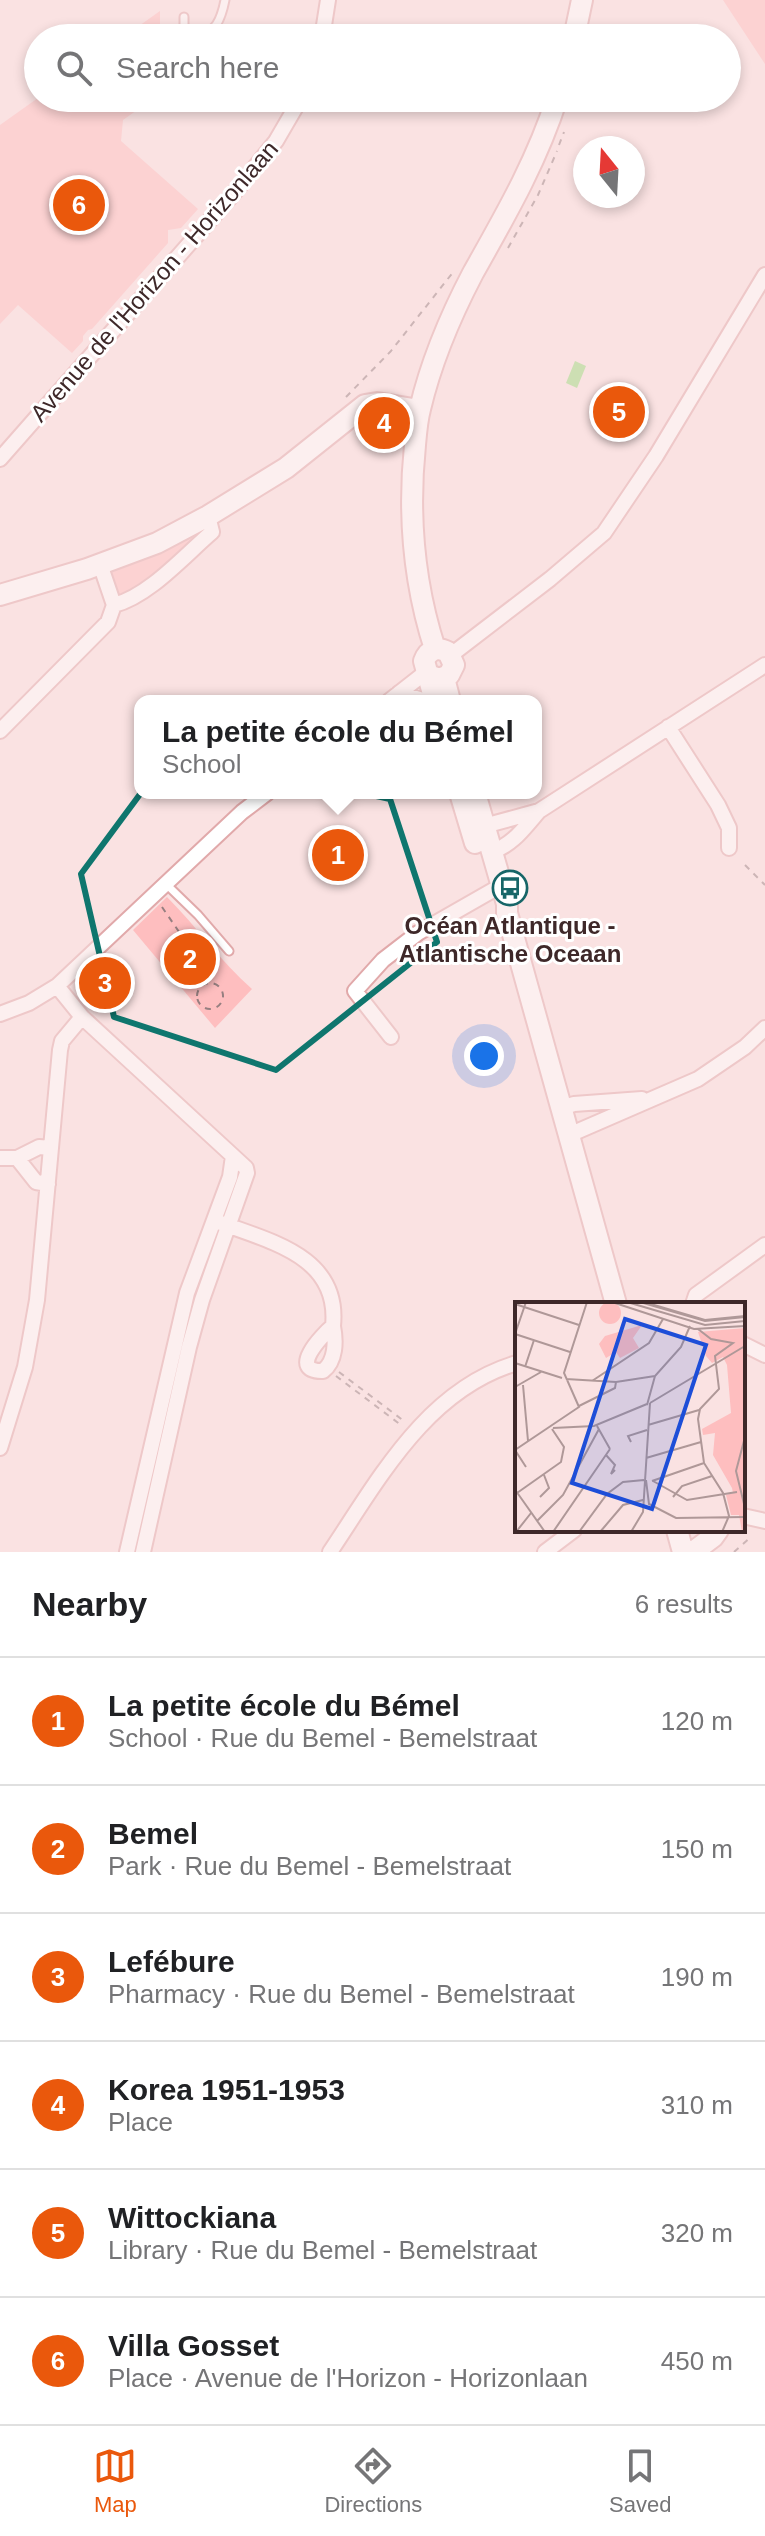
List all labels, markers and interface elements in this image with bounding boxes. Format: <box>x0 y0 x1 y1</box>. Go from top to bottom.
search box <box>24 24 741 112</box>
icon: search <box>52 46 96 90</box>
text: Search here <box>116 51 279 84</box>
street label: Avenue de l'Horizon - Horizonlaan <box>25 135 283 427</box>
north arrow <box>573 136 645 208</box>
pin: 6 <box>53 175 105 235</box>
pin: 5 <box>593 382 645 442</box>
pin: 4 <box>358 393 410 453</box>
popup <box>134 695 542 799</box>
text: La petite école du Bémel <box>162 715 514 748</box>
text: School <box>162 749 242 779</box>
pin: 1 <box>312 825 364 885</box>
bus stop icon: Océan Atlantique - Atlantische Oceaan <box>491 869 529 907</box>
place label: Océan Atlantique - Atlantische Oceaan <box>399 912 621 967</box>
pin: 2 <box>164 929 216 989</box>
pin: 3 <box>79 953 131 1013</box>
your location <box>464 1036 504 1076</box>
inset map <box>515 1302 745 1532</box>
text: Nearby <box>32 1585 147 1623</box>
text: 6 results <box>635 1589 733 1619</box>
text: La petite école du Bémel <box>108 1689 460 1722</box>
text: 1 <box>51 1706 65 1736</box>
text: 120 m <box>661 1706 733 1736</box>
text: School · Rue du Bemel - Bemelstraat <box>108 1723 537 1753</box>
text: Bemel <box>108 1817 198 1850</box>
text: 2 <box>51 1834 65 1864</box>
text: 150 m <box>661 1834 733 1864</box>
text: Park · Rue du Bemel - Bemelstraat <box>108 1851 511 1881</box>
text: Lefébure <box>108 1945 235 1978</box>
text: 3 <box>51 1962 65 1992</box>
text: 190 m <box>661 1962 733 1992</box>
text: Pharmacy · Rue du Bemel - Bemelstraat <box>108 1979 575 2009</box>
text: Korea 1951-1953 <box>108 2073 345 2106</box>
text: 4 <box>51 2090 65 2120</box>
text: 310 m <box>661 2090 733 2120</box>
text: Place <box>108 2107 173 2137</box>
text: Wittockiana <box>108 2201 276 2234</box>
text: 5 <box>51 2218 65 2248</box>
text: 320 m <box>661 2218 733 2248</box>
text: Library · Rue du Bemel - Bemelstraat <box>108 2235 537 2265</box>
text: Villa Gosset <box>108 2329 279 2362</box>
text: 6 <box>51 2346 65 2376</box>
text: 450 m <box>661 2346 733 2376</box>
text: Place · Avenue de l'Horizon - Horizonlaan <box>108 2363 588 2393</box>
tab: Map <box>93 2444 137 2518</box>
tab: Directions <box>324 2444 422 2518</box>
tab: Saved <box>609 2444 672 2518</box>

